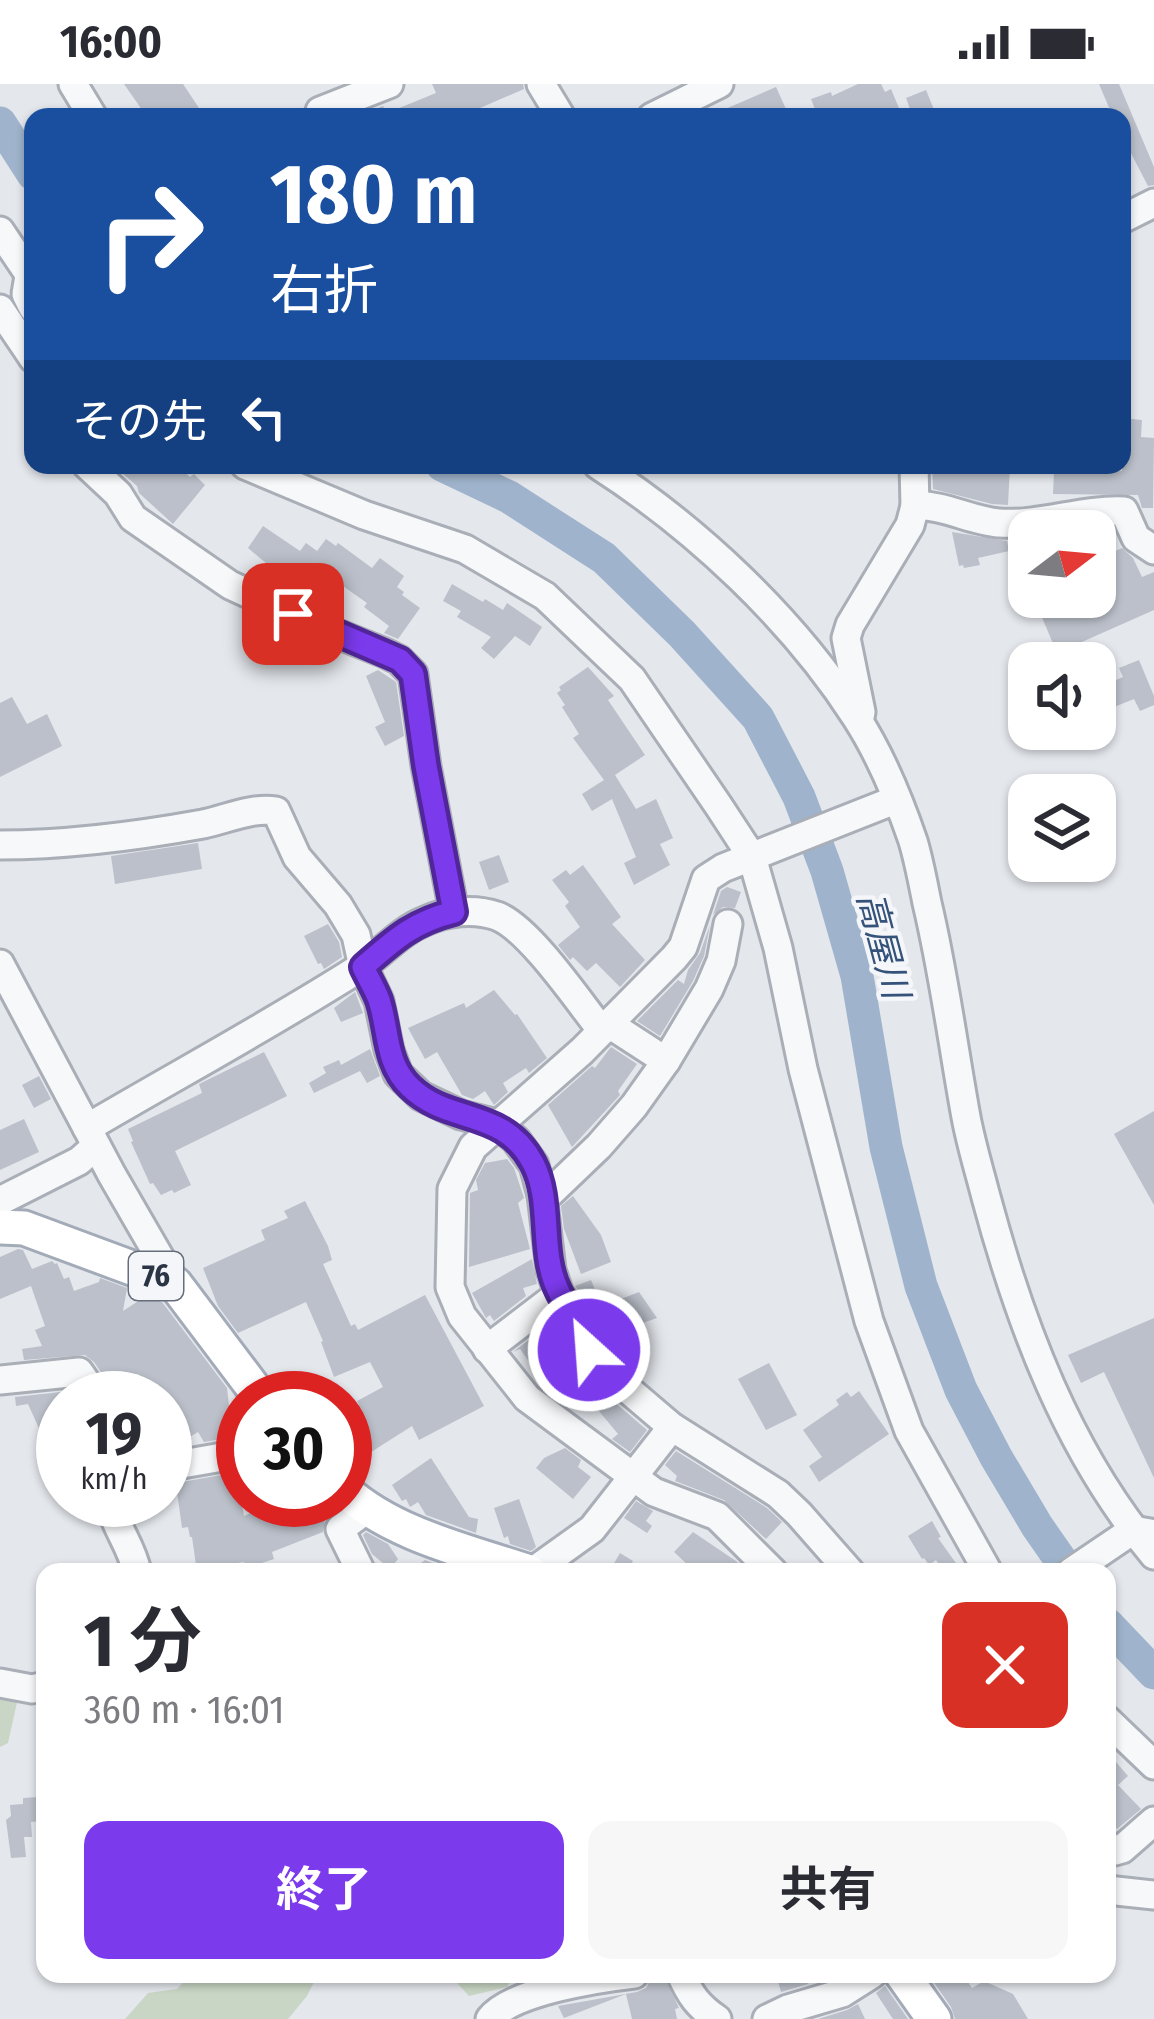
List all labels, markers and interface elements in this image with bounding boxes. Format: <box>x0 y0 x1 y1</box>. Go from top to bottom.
text: 16:00 <box>60 15 162 69</box>
text: 180 m <box>270 144 477 245</box>
icon: right <box>72 156 228 312</box>
text: 右折 <box>270 259 378 323</box>
icon: left <box>231 384 297 450</box>
text: その先 <box>72 395 207 449</box>
north arrow <box>1008 510 1116 618</box>
map controls <box>1008 510 1116 882</box>
pin <box>242 563 344 665</box>
icon: arrive <box>260 581 326 647</box>
button: sound <box>1008 642 1116 750</box>
button: layers <box>1008 774 1116 882</box>
water label: 高屋川 <box>848 887 919 1007</box>
road number: 76 <box>129 1252 183 1300</box>
position arrow <box>526 1287 652 1413</box>
speed limit sign: 30 <box>216 1371 372 1527</box>
text: 19 <box>86 1398 142 1470</box>
text: km/h <box>81 1461 147 1497</box>
text: 1 分 <box>84 1599 201 1685</box>
button: close <box>942 1602 1068 1728</box>
text: 360 m · 16:01 <box>84 1687 284 1733</box>
button: 終了 <box>84 1821 564 1959</box>
button: 共有 <box>588 1821 1068 1959</box>

